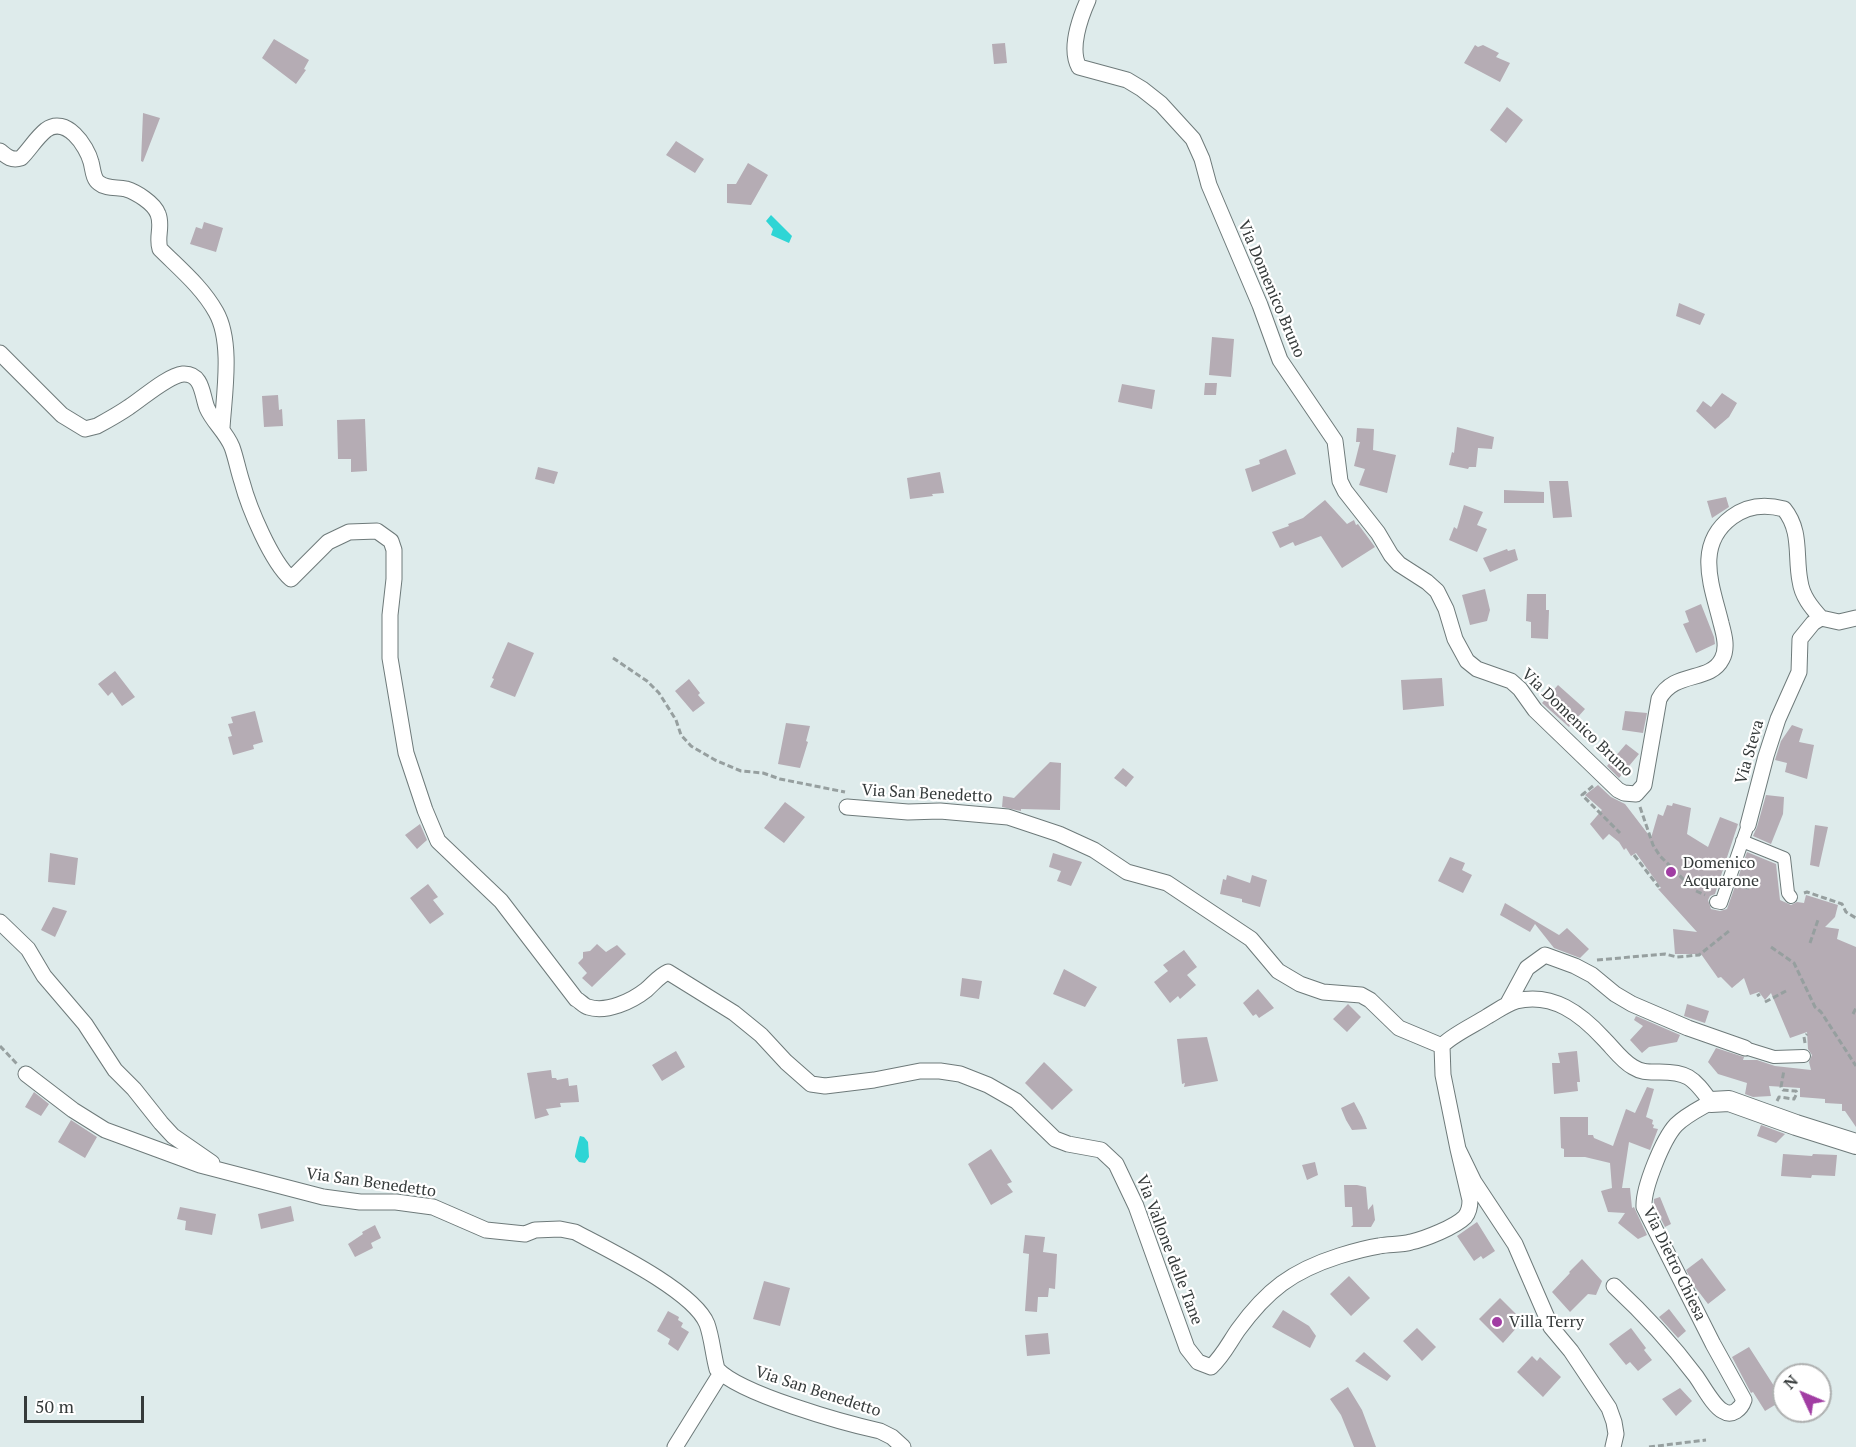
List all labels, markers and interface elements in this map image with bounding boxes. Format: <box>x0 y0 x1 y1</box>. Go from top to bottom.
street label: Via Domenico Bruno <box>1233 217 1309 361</box>
street label: Via Domenico Bruno <box>1517 665 1637 781</box>
street label: Via Steva <box>1732 718 1768 786</box>
street label: Via San Benedetto <box>861 781 993 807</box>
place label: Domenico Acquarone <box>1683 853 1759 891</box>
marker: Domenico Acquarone <box>1664 865 1678 879</box>
street label: Via San Benedetto <box>305 1164 437 1202</box>
street label: Via Vallone delle Tane <box>1132 1172 1206 1328</box>
street label: Via Dietro Chiesa <box>1638 1204 1710 1324</box>
place label: Villa Terry <box>1509 1312 1584 1332</box>
marker: Villa Terry <box>1490 1315 1504 1329</box>
street label: Via San Benedetto <box>753 1363 883 1421</box>
north arrow <box>1772 1363 1832 1423</box>
text: N <box>1778 1370 1803 1394</box>
scale bar <box>27 1384 147 1422</box>
text: 50 m <box>35 1394 74 1418</box>

